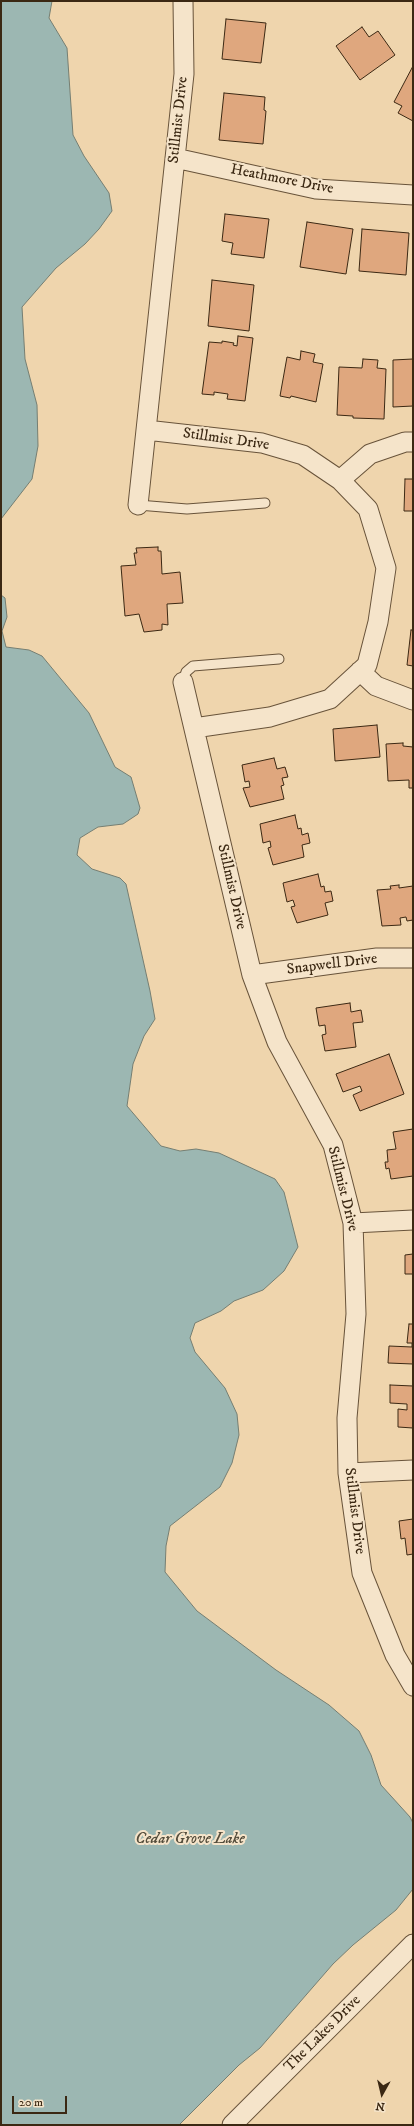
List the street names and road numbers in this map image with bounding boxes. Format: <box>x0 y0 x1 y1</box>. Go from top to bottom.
street label: Stillmist Drive <box>165 76 193 164</box>
street label: Heathmore Drive <box>229 161 335 199</box>
street label: Stillmist Drive <box>182 425 270 455</box>
street label: Stillmist Drive <box>212 843 250 931</box>
street label: Snapwell Drive <box>286 951 378 979</box>
street label: Stillmist Drive <box>323 1145 361 1233</box>
street label: Stillmist Drive <box>340 1467 368 1555</box>
street label: The Lakes Drive <box>281 1992 365 2076</box>

